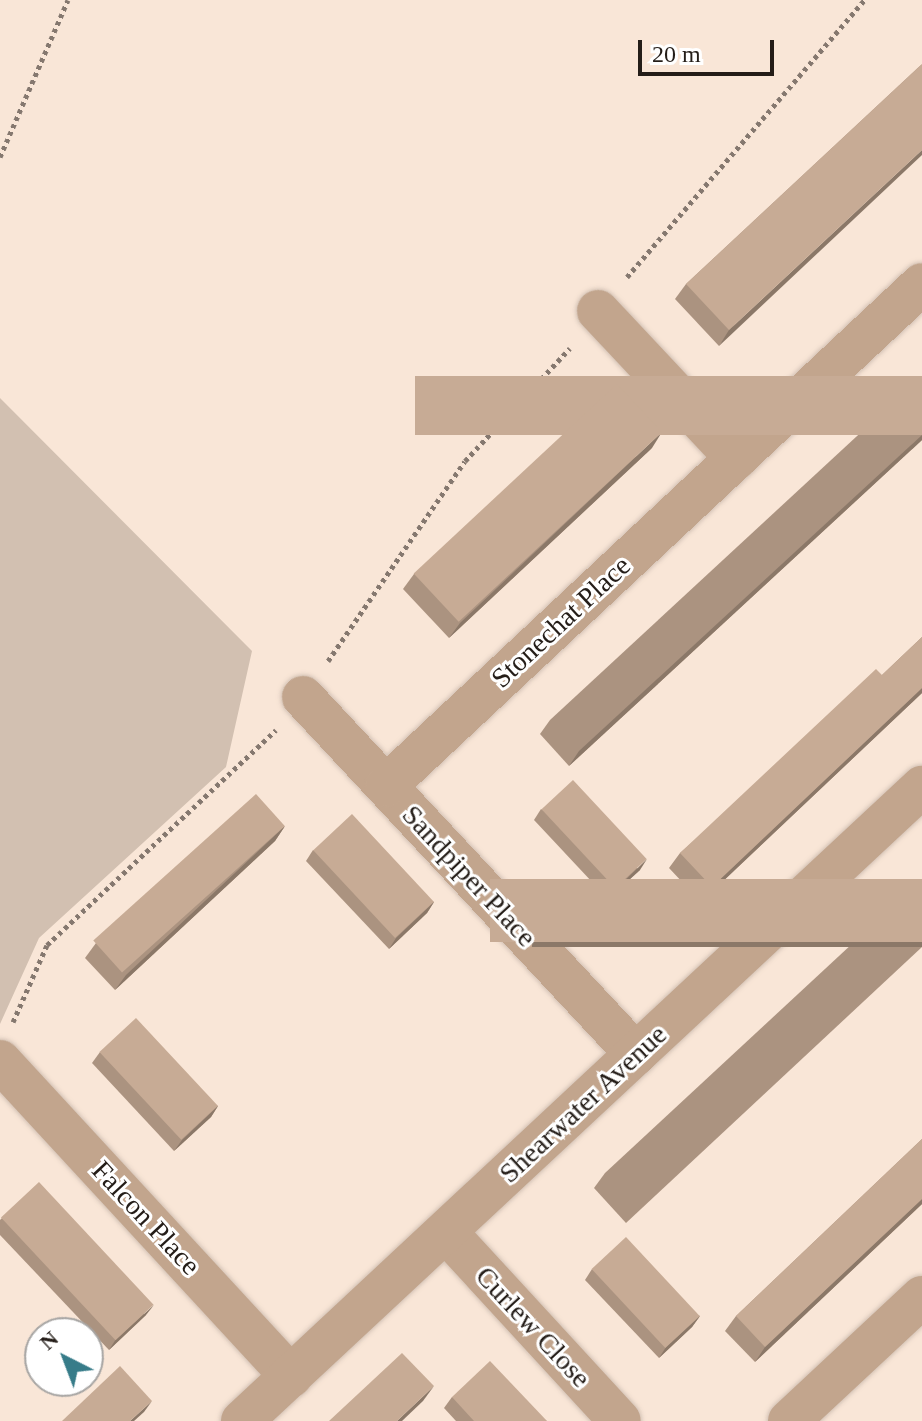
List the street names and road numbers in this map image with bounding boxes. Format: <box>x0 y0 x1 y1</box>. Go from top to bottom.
street label: Stonechat Place <box>484 549 638 695</box>
street label: Sandpiper Place <box>395 798 543 954</box>
street label: Shearwater Avenue <box>492 1017 674 1191</box>
street label: Falcon Place <box>85 1154 207 1282</box>
street label: Curlew Close <box>468 1260 598 1394</box>

